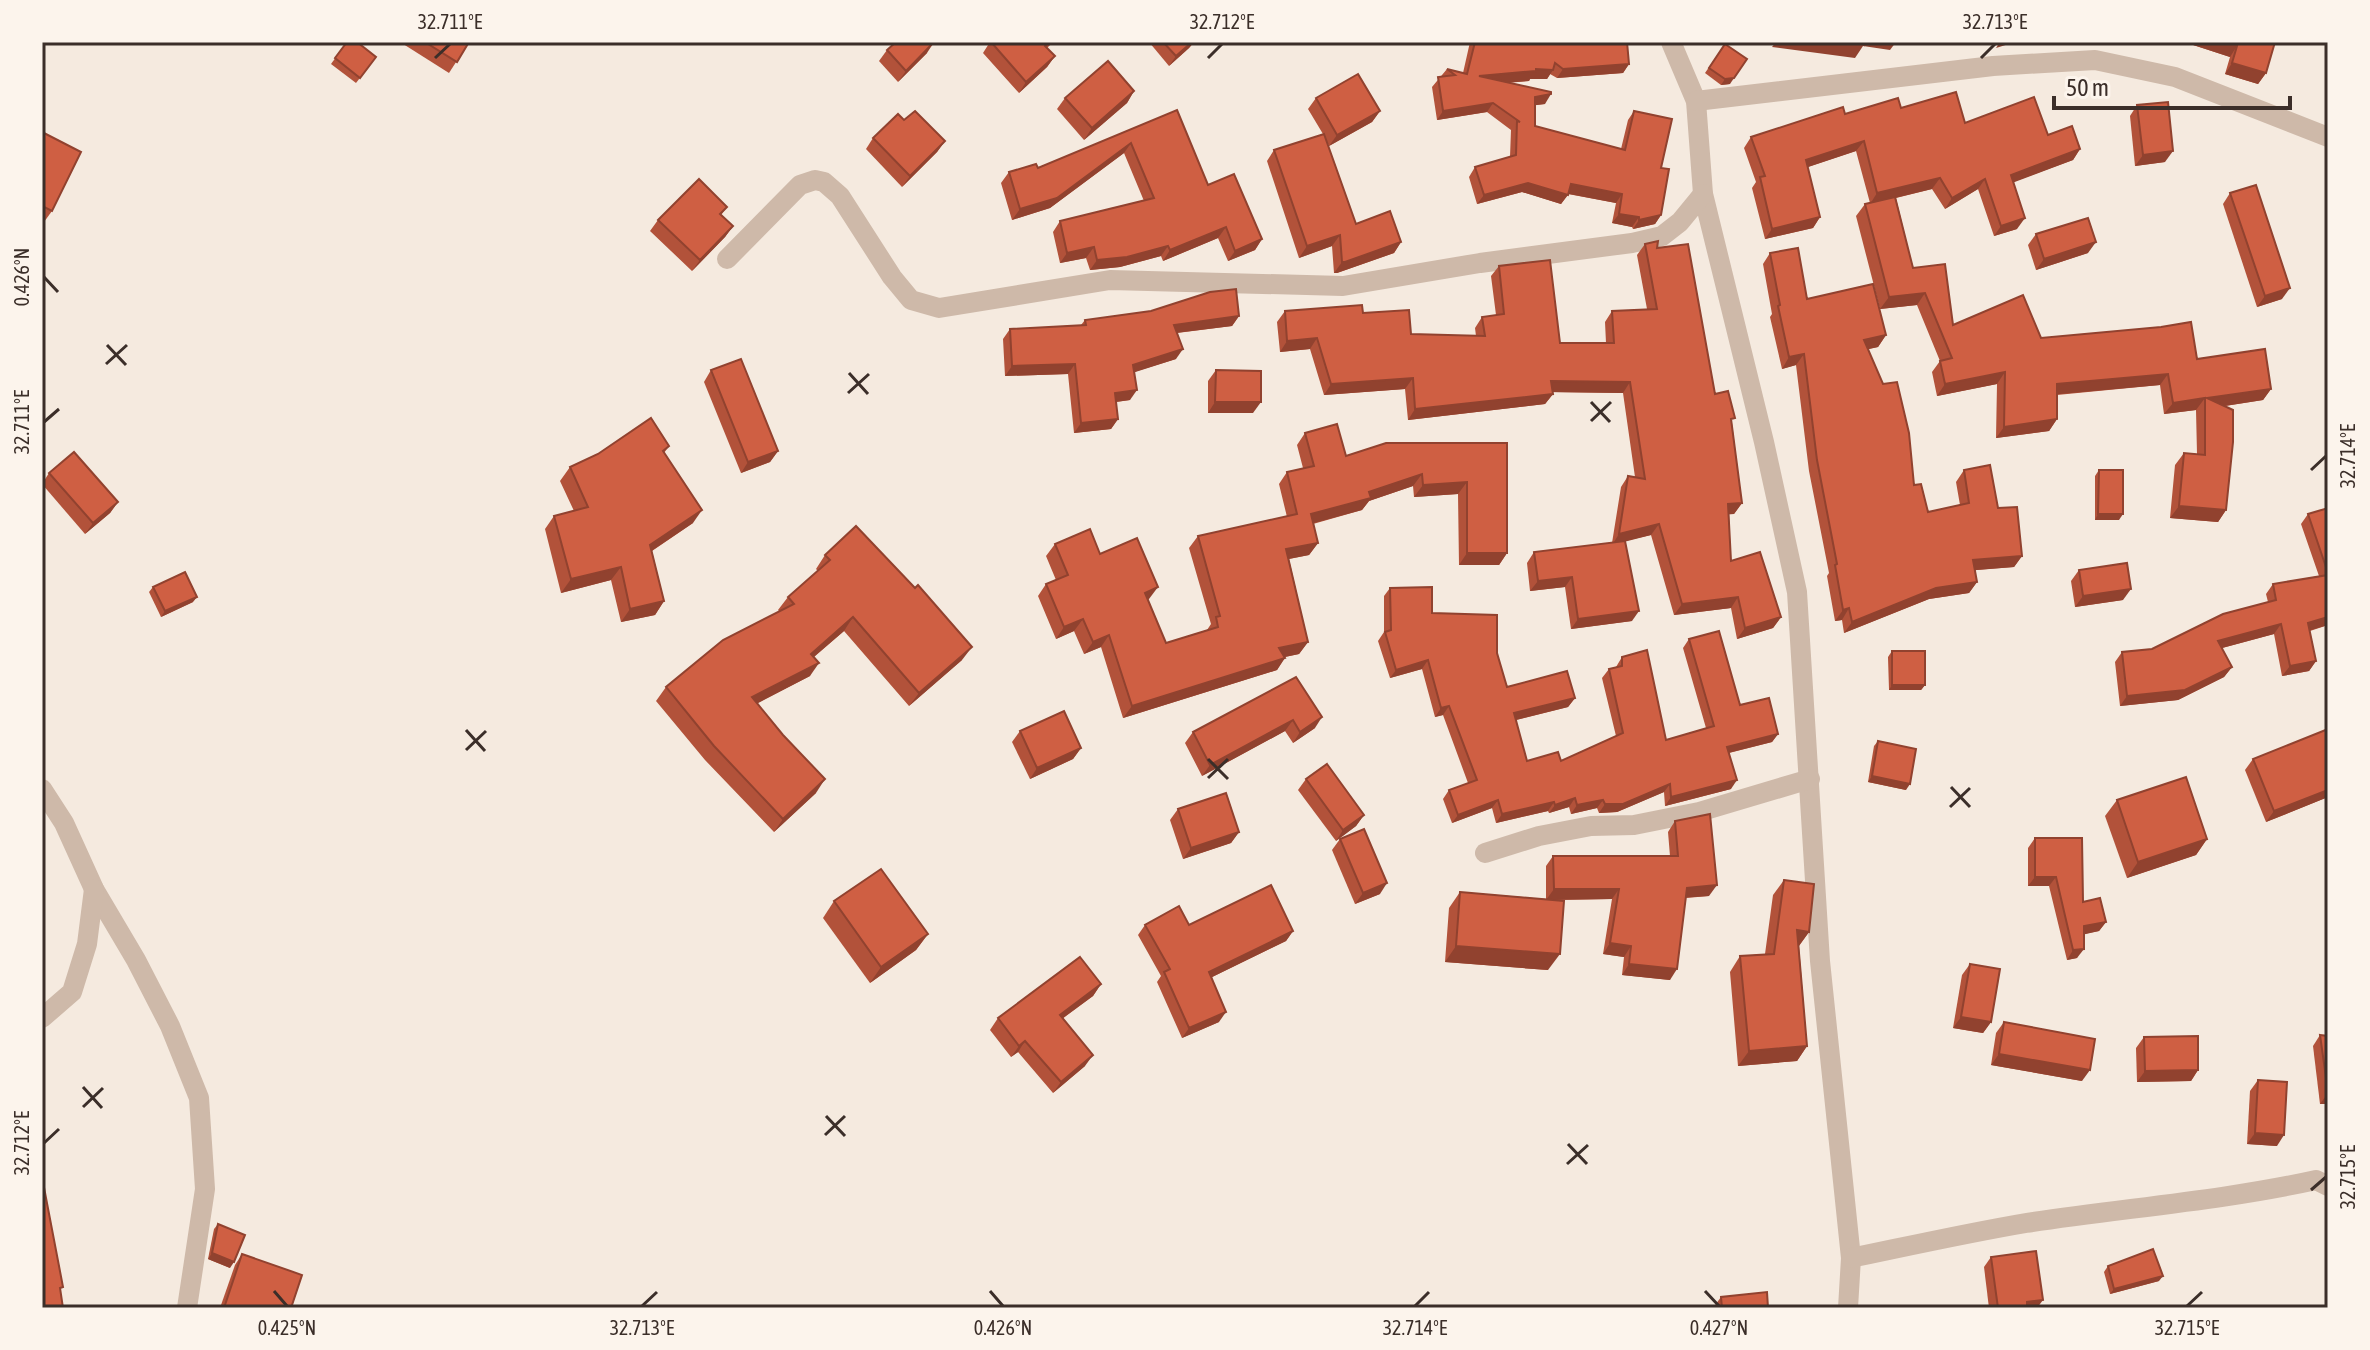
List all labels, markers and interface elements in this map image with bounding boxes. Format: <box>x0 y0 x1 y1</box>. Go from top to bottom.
text: 32.711°E <box>418 10 483 33</box>
text: 32.712°E <box>1190 10 1255 33</box>
text: 32.713°E <box>1963 10 2028 33</box>
scale bar <box>2054 60 2290 110</box>
text: 50 m <box>2066 74 2109 101</box>
text: 0.426°N <box>10 248 33 306</box>
text: 32.711°E <box>10 389 33 454</box>
text: 32.714°E <box>2336 423 2359 488</box>
text: 32.712°E <box>10 1110 33 1175</box>
text: 32.715°E <box>2336 1144 2359 1209</box>
text: 0.425°N <box>258 1316 316 1339</box>
text: 32.713°E <box>610 1316 675 1339</box>
text: 0.426°N <box>974 1316 1032 1339</box>
text: 32.714°E <box>1383 1316 1448 1339</box>
text: 0.427°N <box>1690 1316 1748 1339</box>
text: 32.715°E <box>2155 1316 2220 1339</box>

